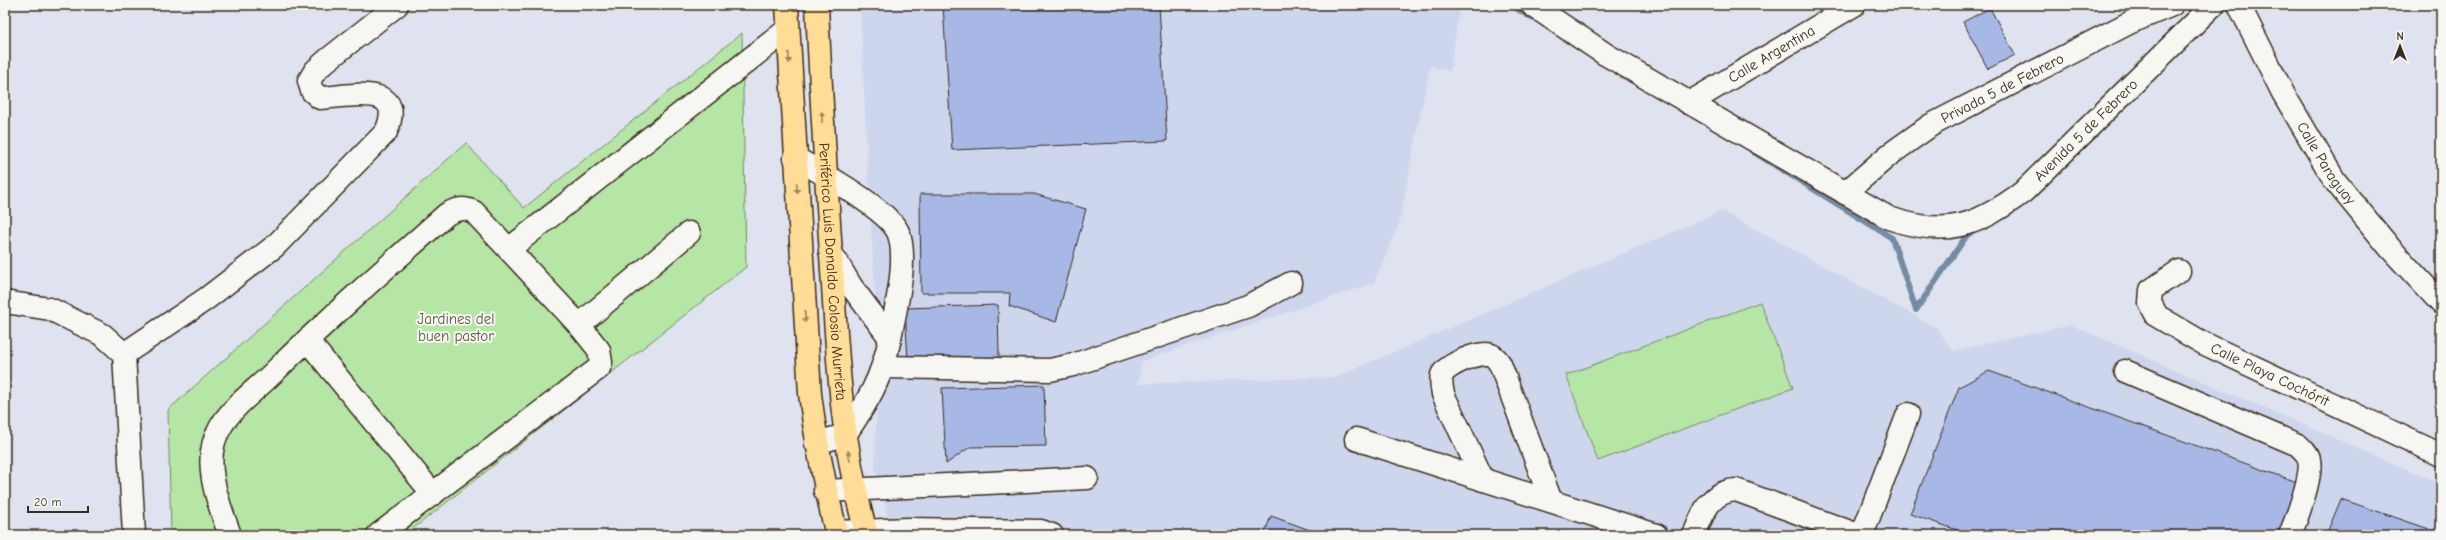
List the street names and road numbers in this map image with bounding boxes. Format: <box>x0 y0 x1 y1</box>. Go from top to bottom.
street label: Calle Argentina <box>1725 21 1818 87</box>
street label: Privada 5 de Febrero <box>1938 49 2067 127</box>
street label: Avenida 5 de Febrero <box>2030 75 2141 185</box>
street label: Calle Paraguay <box>2293 119 2360 209</box>
street label: Periférico Luis Donaldo Colosio Murrieta <box>815 142 851 401</box>
street label: Calle Playa Cochórit <box>2208 339 2333 410</box>

